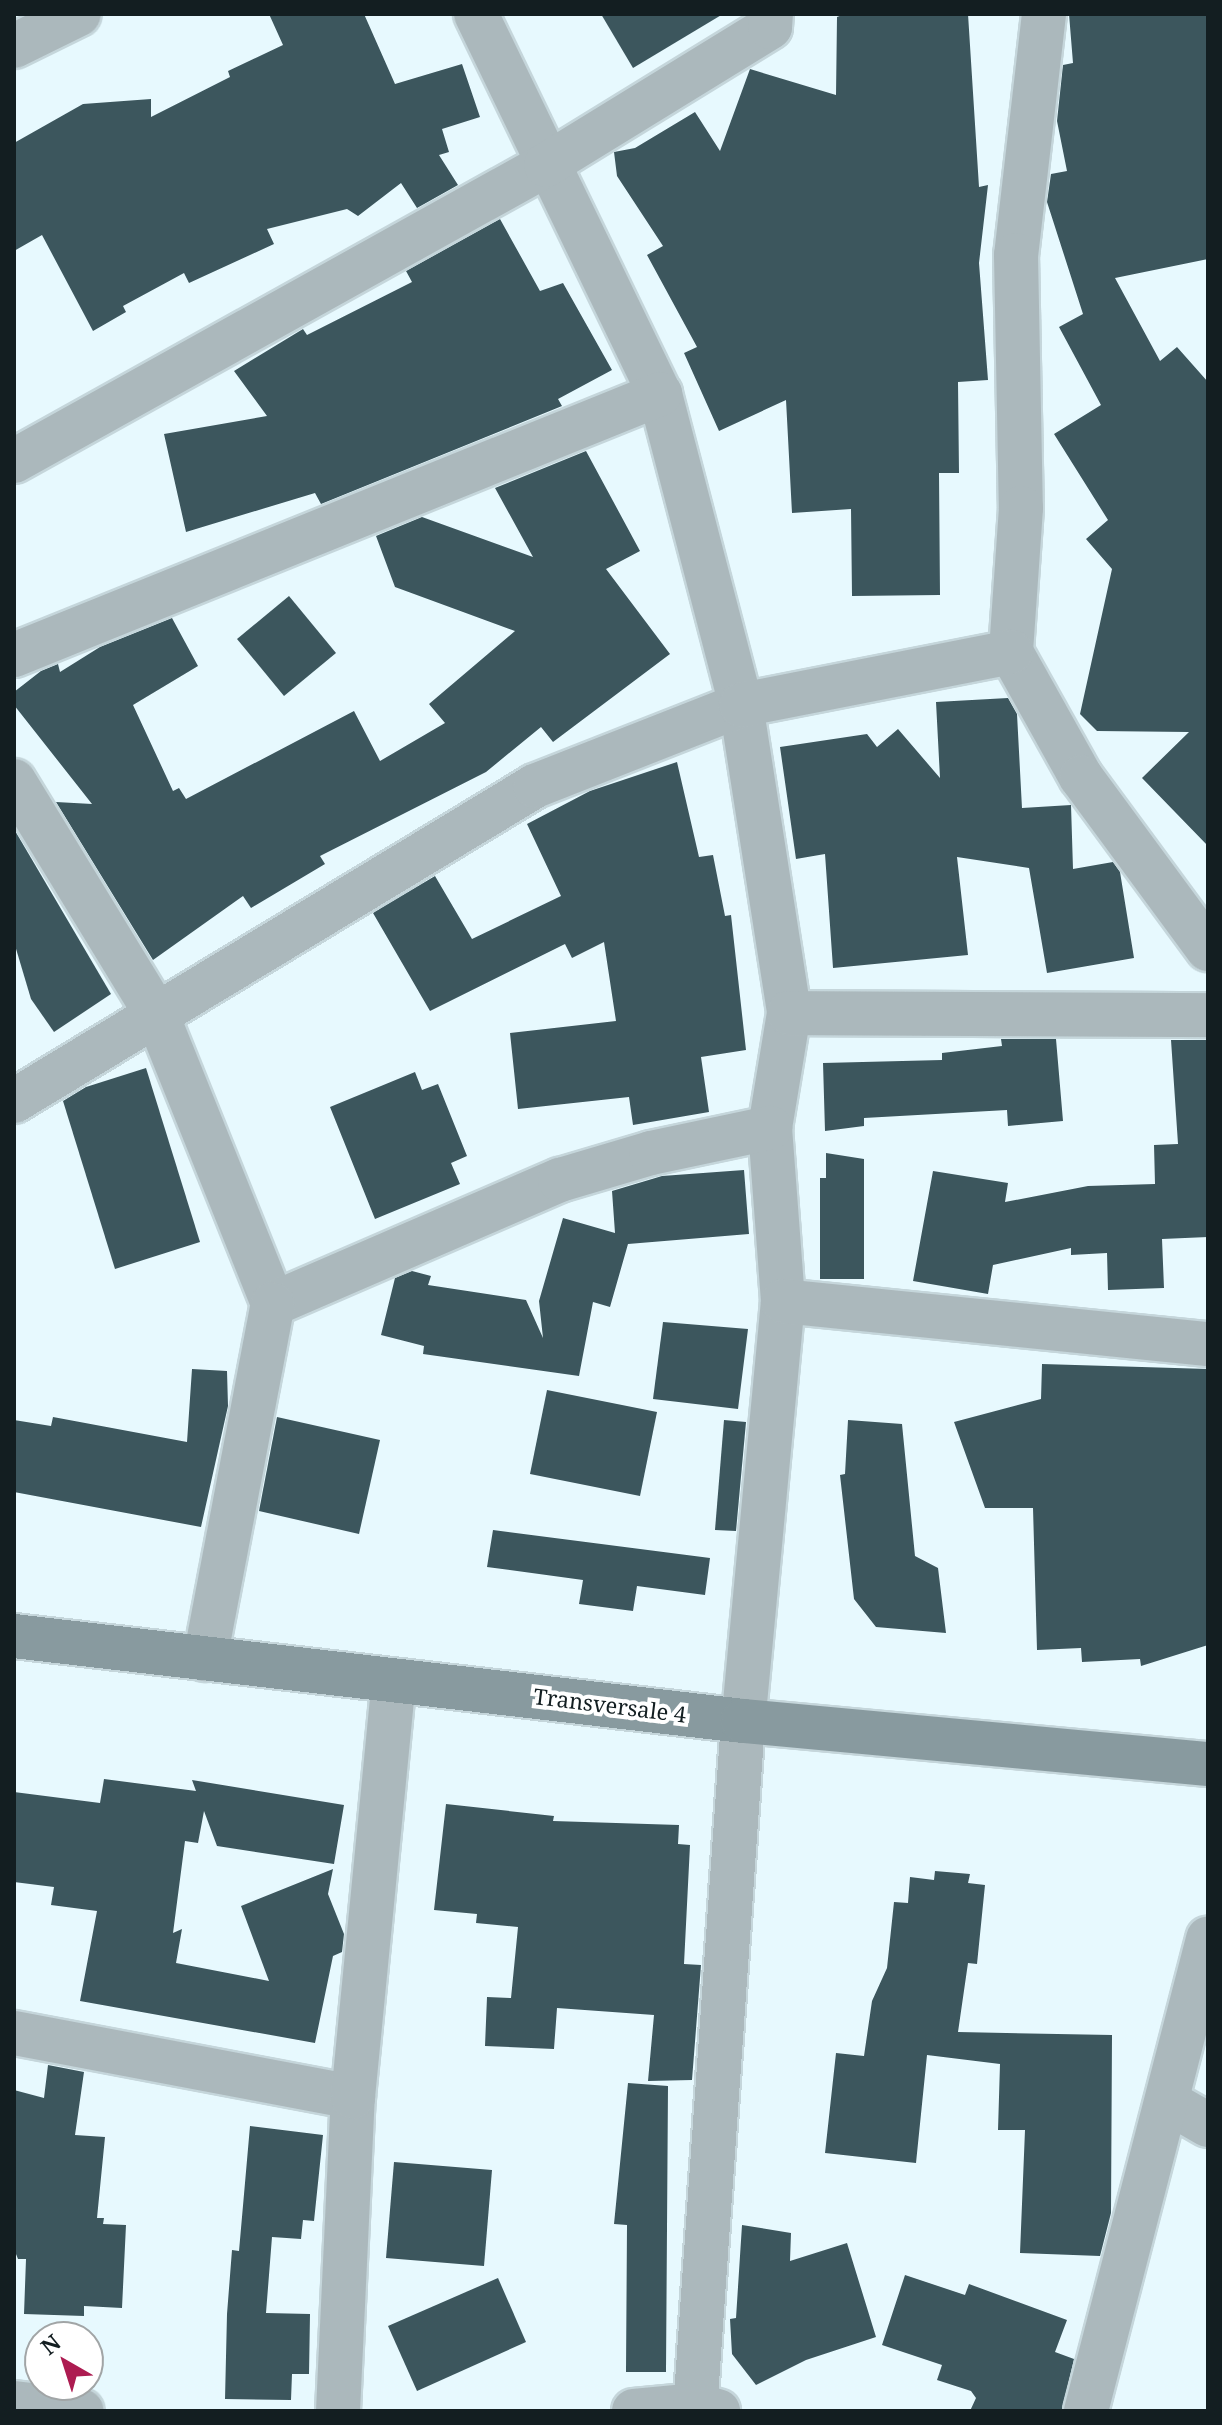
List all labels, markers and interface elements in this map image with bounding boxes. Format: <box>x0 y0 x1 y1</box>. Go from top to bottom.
street label: Transversale 4 <box>532 1683 688 1727</box>
north arrow <box>24 2321 104 2401</box>
text: N <box>34 2327 66 2361</box>

